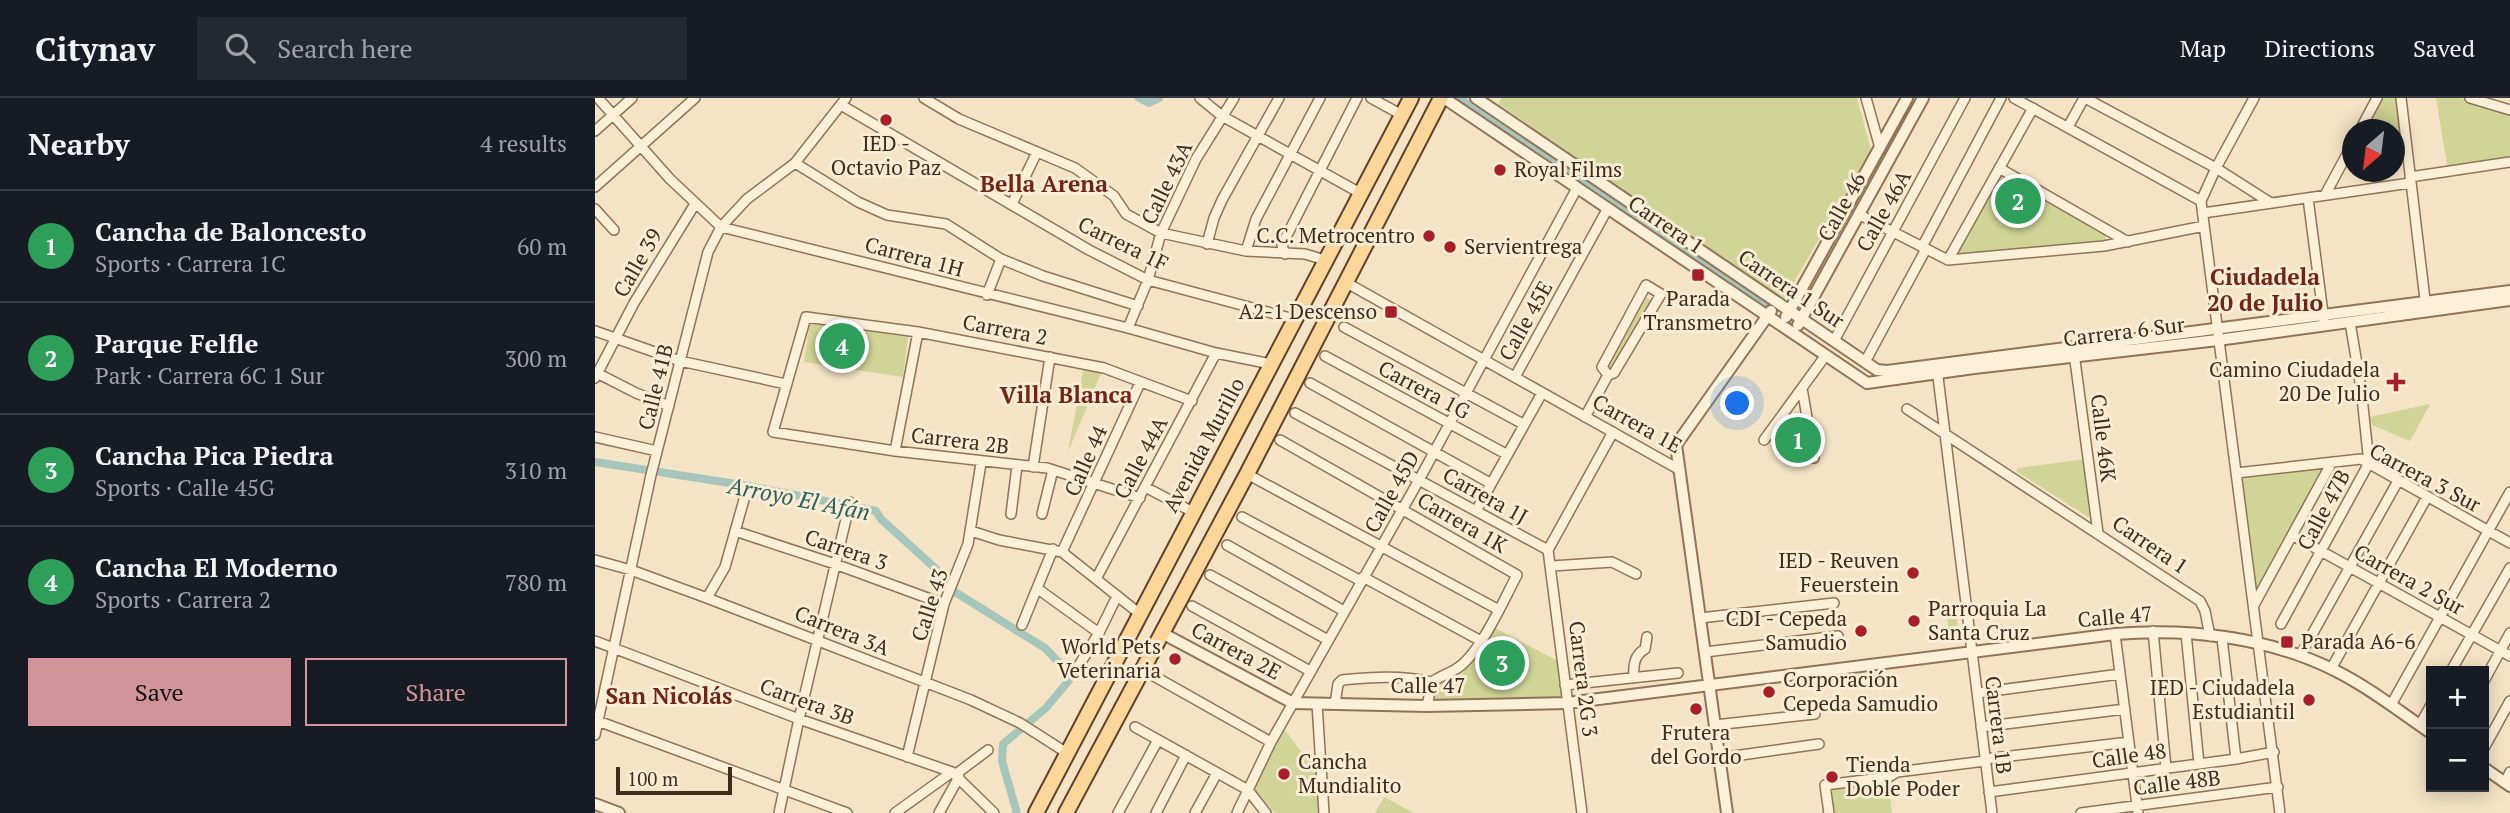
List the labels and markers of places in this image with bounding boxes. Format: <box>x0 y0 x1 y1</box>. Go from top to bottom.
marker: IED - Octavio Paz <box>878 112 894 128</box>
place label: IED - Octavio Paz <box>831 129 941 181</box>
place label: Royal Films <box>1514 155 1622 183</box>
marker: Royal Films <box>1492 162 1508 178</box>
pin: 2 <box>1995 175 2041 227</box>
place label: C.C. Metrocentro <box>1256 221 1415 249</box>
marker: C.C. Metrocentro <box>1421 228 1437 244</box>
place label: Servientrega <box>1464 232 1583 260</box>
marker: Servientrega <box>1442 239 1458 255</box>
marker: Parada Transmetro <box>1690 267 1706 283</box>
place label: Parada Transmetro <box>1644 284 1752 336</box>
place label: A2-1 Descenso <box>1239 297 1377 325</box>
marker: A2-1 Descenso <box>1383 304 1399 320</box>
pin: 4 <box>819 320 865 372</box>
place label: Camino Ciudadela 20 De Julio <box>2209 355 2380 407</box>
marker: Camino Ciudadela 20 De Julio <box>2386 372 2406 392</box>
pin: 1 <box>1775 414 1821 466</box>
place label: IED - Reuven Feuerstein <box>1778 546 1900 598</box>
marker: IED - Reuven Feuerstein <box>1905 565 1921 581</box>
place label: Parroquia La Santa Cruz <box>1928 594 2047 646</box>
place label: CDI - Cepeda Samudio <box>1725 604 1847 656</box>
marker: Parroquia La Santa Cruz <box>1906 613 1922 629</box>
marker: CDI - Cepeda Samudio <box>1853 623 1869 639</box>
place label: Parada A6-6 <box>2301 627 2415 655</box>
place label: World Pets Veterinaria <box>1057 632 1161 684</box>
marker: Parada A6-6 <box>2279 634 2295 650</box>
pin: 3 <box>1479 637 1525 689</box>
marker: World Pets Veterinaria <box>1167 651 1183 667</box>
place label: Corporación Cepeda Samudio <box>1783 665 1938 717</box>
place label: IED - Ciudadela Estudiantil <box>2150 673 2295 725</box>
marker: Corporación Cepeda Samudio <box>1761 684 1777 700</box>
marker: IED - Ciudadela Estudiantil <box>2301 692 2317 708</box>
marker: Frutera del Gordo <box>1688 701 1704 717</box>
place label: Frutera del Gordo <box>1650 718 1742 770</box>
place label: Cancha Mundialito <box>1298 747 1401 799</box>
place label: Tienda Doble Poder <box>1846 750 1960 802</box>
marker: Cancha Mundialito <box>1276 766 1292 782</box>
marker: Tienda Doble Poder <box>1824 769 1840 785</box>

